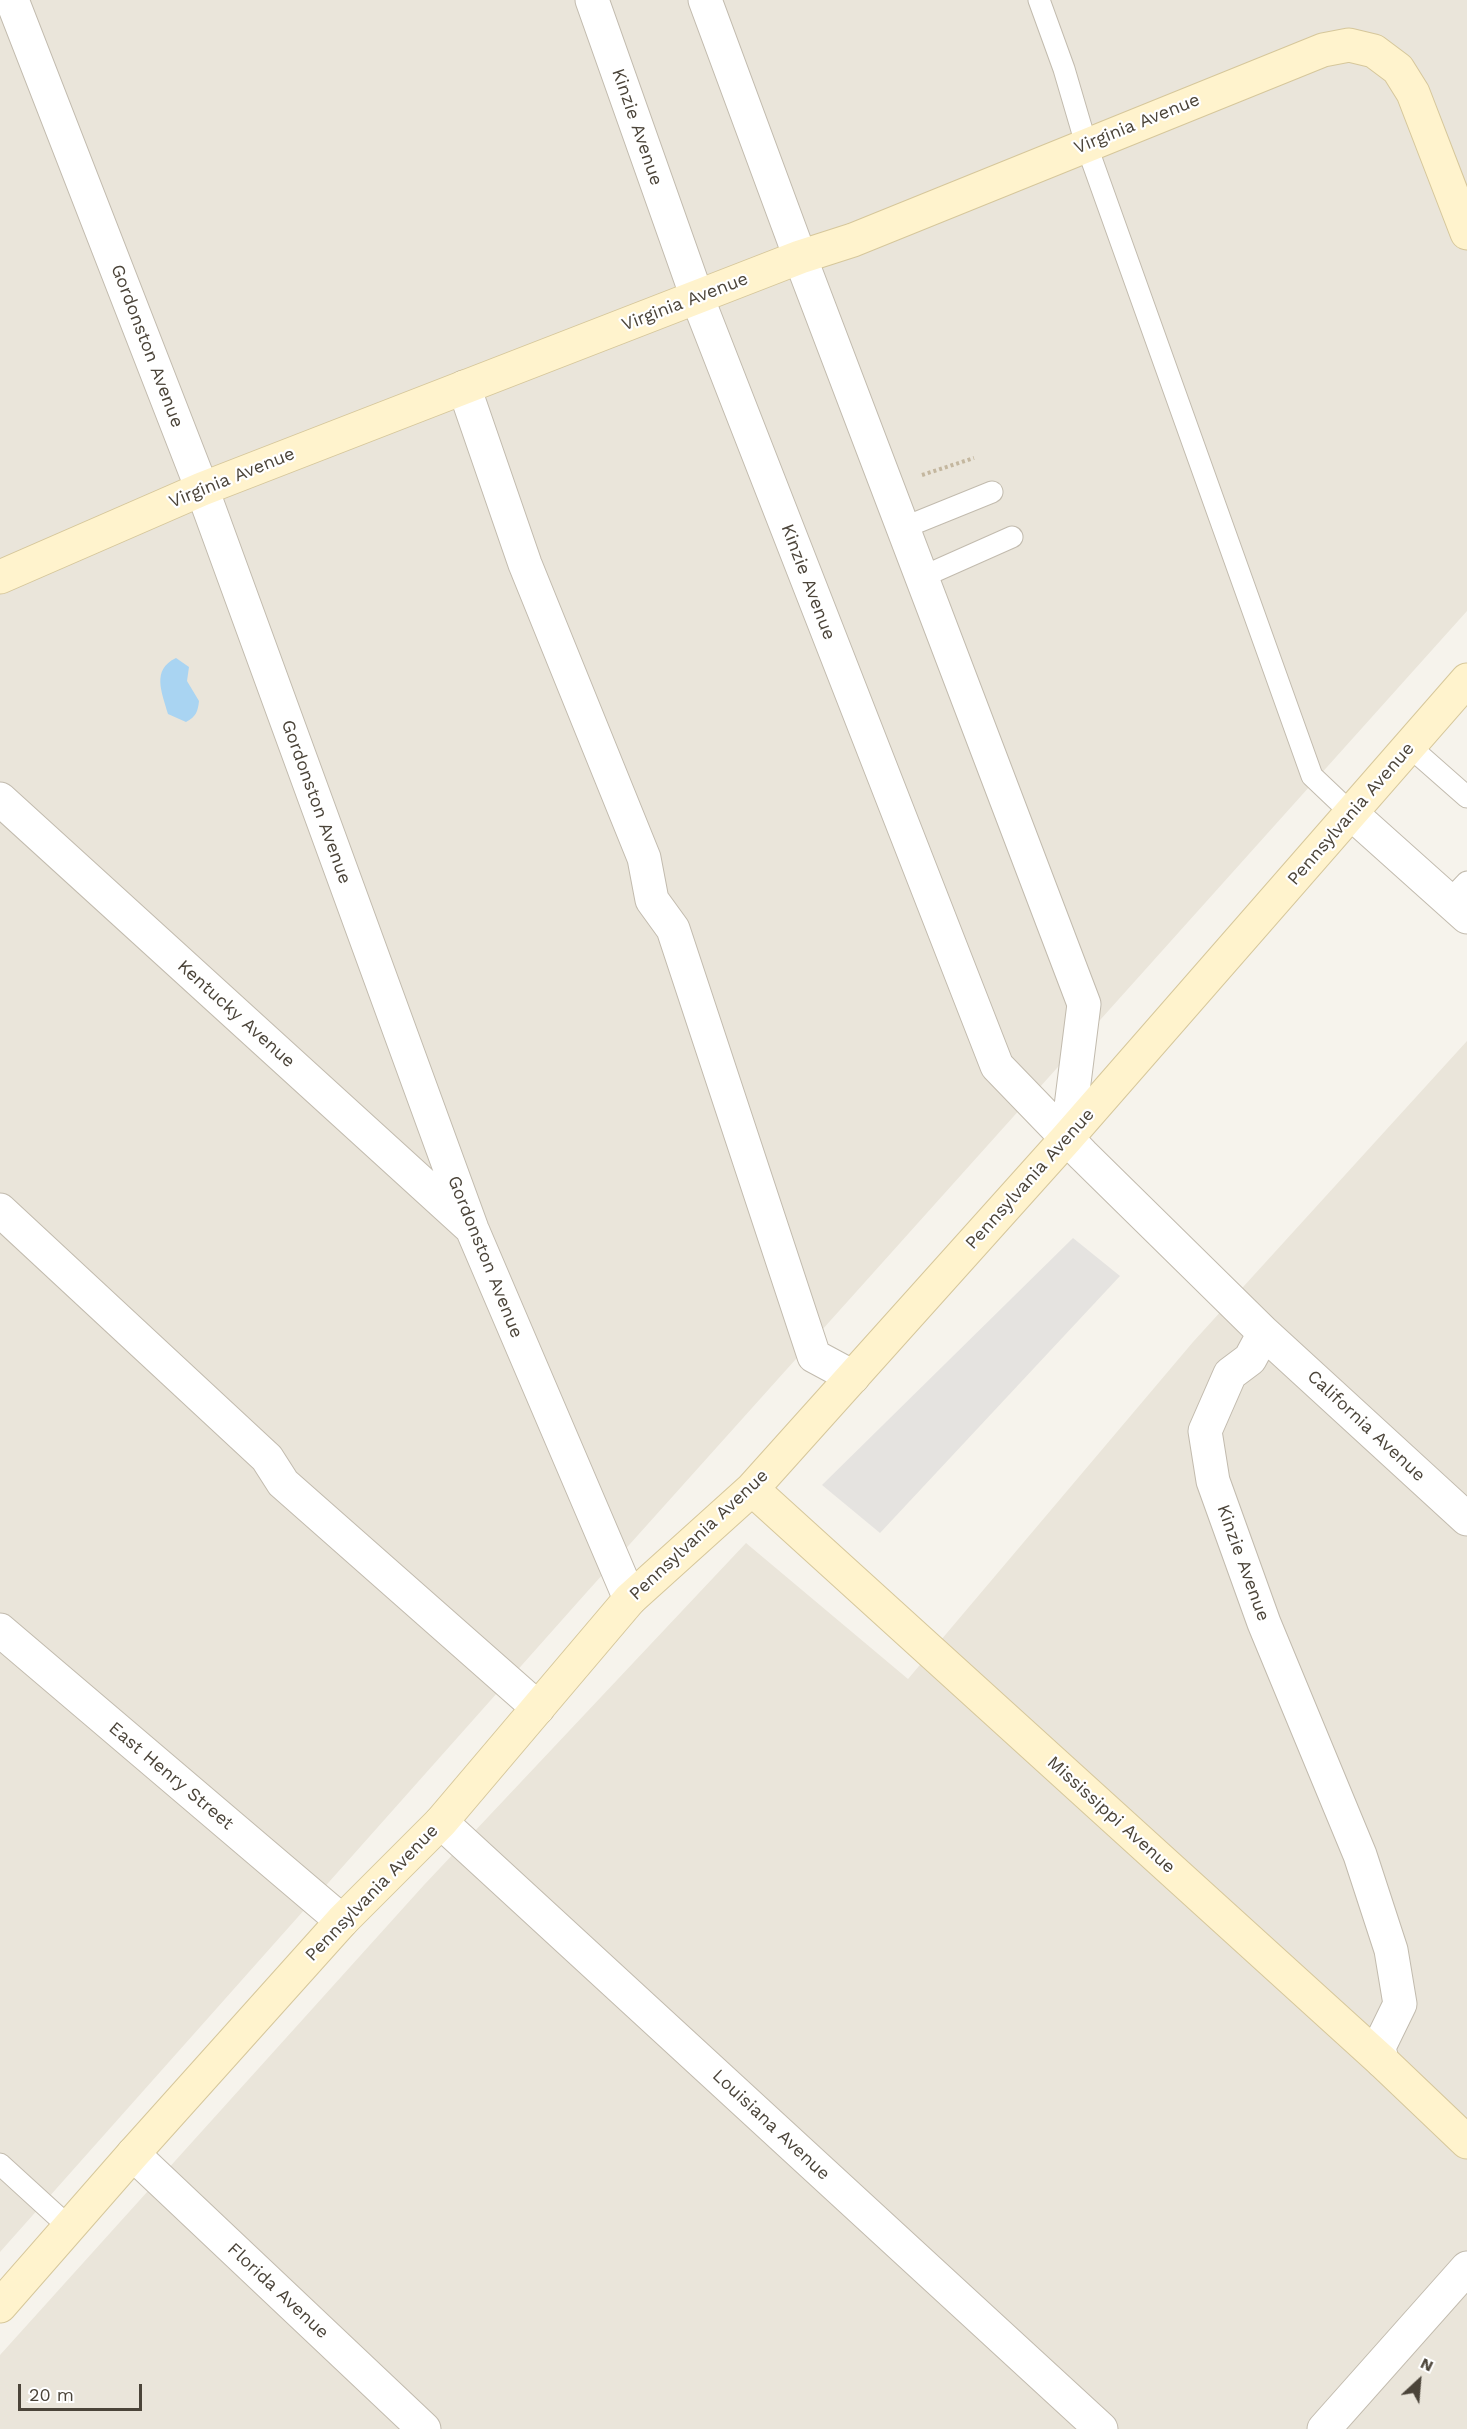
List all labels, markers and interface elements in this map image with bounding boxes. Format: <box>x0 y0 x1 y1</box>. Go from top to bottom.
street label: Kinzie Avenue <box>607 66 667 188</box>
street label: Virginia Avenue <box>1071 89 1203 159</box>
street label: Gordonston Avenue <box>106 261 188 431</box>
street label: Virginia Avenue <box>619 268 751 336</box>
street label: Virginia Avenue <box>166 443 298 513</box>
street label: Kinzie Avenue <box>776 521 840 643</box>
street label: Gordonston Avenue <box>276 717 356 887</box>
street label: Pennsylvania Avenue <box>1283 738 1419 890</box>
street label: Kentucky Avenue <box>173 956 299 1072</box>
street label: Pennsylvania Avenue <box>961 1104 1099 1254</box>
street label: Gordonston Avenue <box>443 1173 527 1341</box>
street label: California Avenue <box>1302 1366 1430 1486</box>
street label: Pennsylvania Avenue <box>625 1465 773 1605</box>
street label: Kinzie Avenue <box>1212 1502 1274 1624</box>
street label: East Henry Street <box>104 1717 238 1835</box>
street label: Mississippi Avenue <box>1043 1752 1179 1878</box>
street label: Pennsylvania Avenue <box>301 1820 443 1966</box>
street label: Louisiana Avenue <box>708 2065 834 2185</box>
street label: Florida Avenue <box>223 2239 333 2343</box>
north arrow <box>1389 2351 1449 2411</box>
text: N <box>1418 2353 1437 2376</box>
scale bar <box>21 2372 146 2410</box>
text: 20 m <box>29 2384 74 2405</box>

